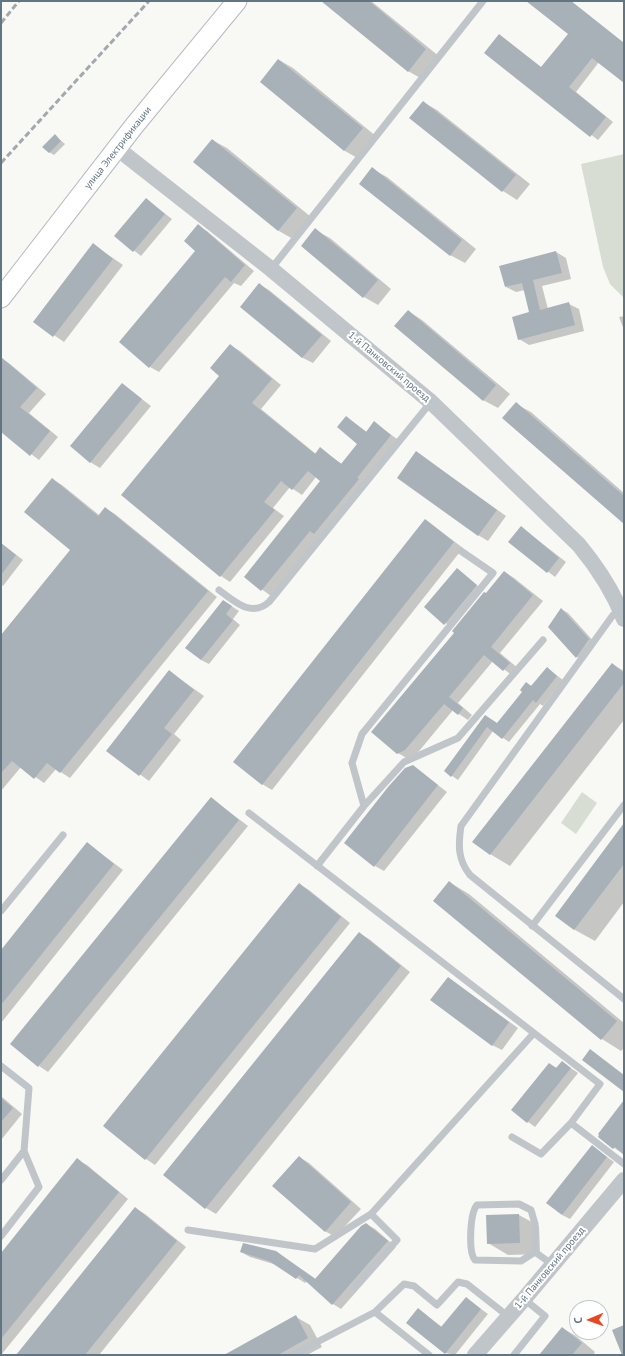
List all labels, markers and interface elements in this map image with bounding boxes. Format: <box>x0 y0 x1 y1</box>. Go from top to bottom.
street label: улица Электрификации <box>82 104 154 192</box>
street label: 1-й Панковский проезд <box>346 329 432 405</box>
street label: 1-й Панковский проезд <box>512 1225 588 1311</box>
north arrow <box>569 1300 609 1340</box>
text: С <box>571 1317 585 1324</box>

